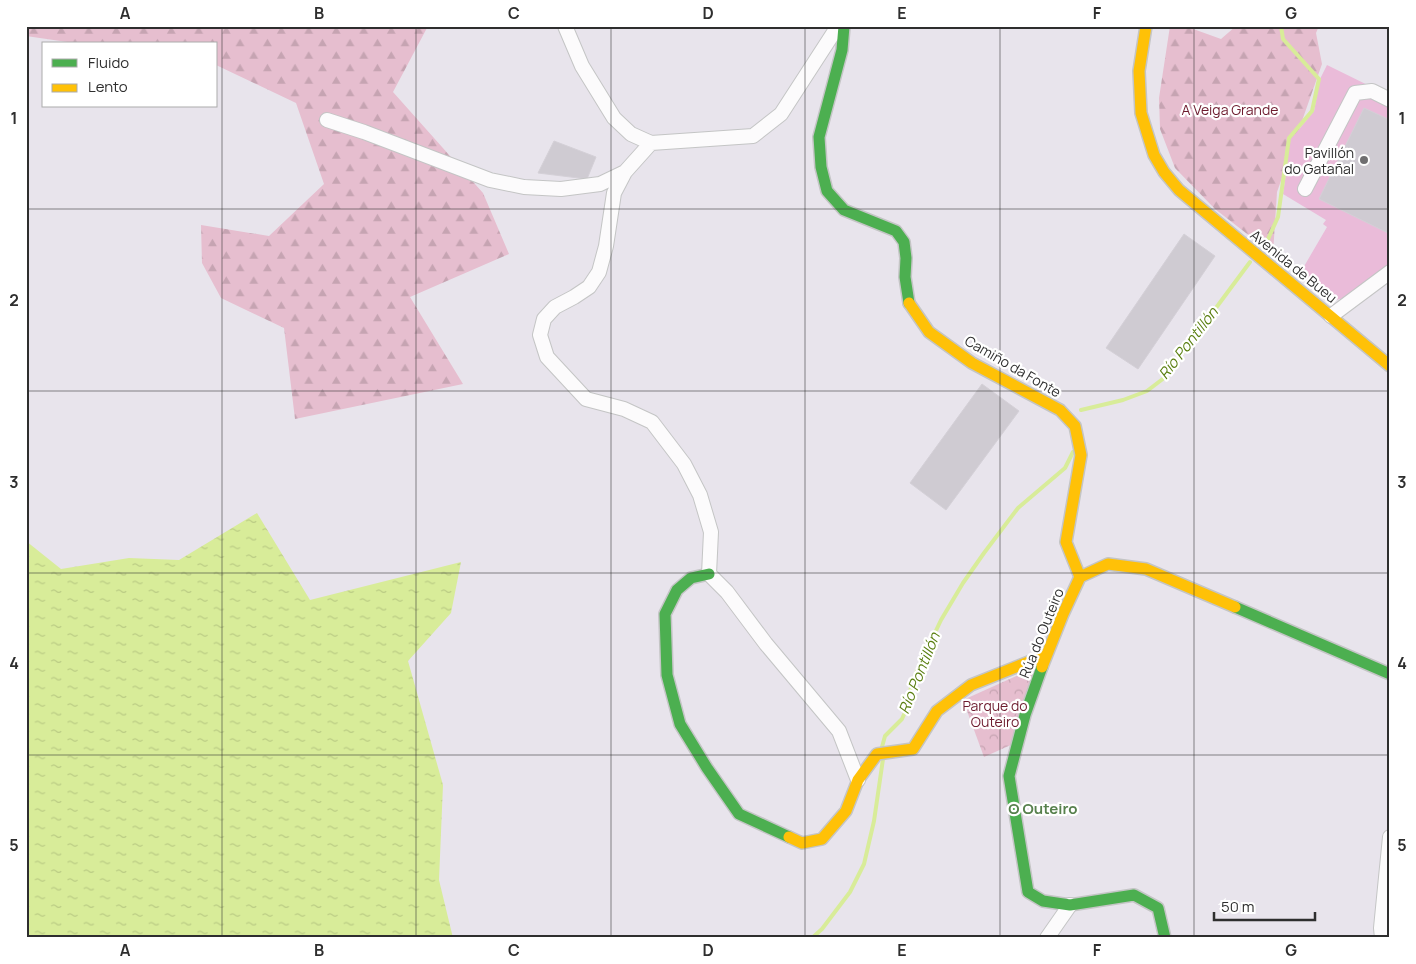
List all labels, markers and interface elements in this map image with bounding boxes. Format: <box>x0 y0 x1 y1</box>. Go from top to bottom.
text: A <box>120 2 131 24</box>
text: B <box>314 2 324 24</box>
text: C <box>508 2 520 24</box>
text: D <box>702 2 714 24</box>
text: E <box>897 2 907 24</box>
text: F <box>1093 2 1102 24</box>
text: G <box>1285 2 1297 24</box>
legend <box>42 42 218 108</box>
text: Fluido <box>88 52 129 73</box>
text: Lento <box>88 76 128 97</box>
park label: A Veiga Grande <box>1182 100 1278 119</box>
text: 1 <box>10 107 18 129</box>
text: 1 <box>1398 107 1406 129</box>
place label: Pavillón do Gatañal <box>1284 143 1354 178</box>
marker: Pavillón do Gatañal <box>1358 154 1370 166</box>
street label: Avenida de Bueu <box>1247 225 1341 307</box>
text: 2 <box>9 289 19 311</box>
text: 2 <box>1397 289 1407 311</box>
water label: Río Pontillón <box>1153 302 1223 383</box>
street label: Camiño da Fonte <box>961 331 1065 401</box>
text: 3 <box>9 471 19 493</box>
text: 3 <box>1397 471 1407 493</box>
street label: Rúa do Outeiro <box>1014 585 1068 681</box>
water label: Río Pontillón <box>893 628 945 717</box>
text: 4 <box>9 652 19 674</box>
text: 4 <box>1397 652 1407 674</box>
park label: Parque do Outeiro <box>962 696 1028 731</box>
district label: O Outeiro <box>1008 798 1078 819</box>
text: 5 <box>9 834 19 856</box>
text: 5 <box>1397 834 1407 856</box>
scale bar <box>1214 889 1315 921</box>
text: 50 m <box>1221 896 1255 917</box>
text: A <box>120 939 131 961</box>
text: B <box>314 939 324 961</box>
text: C <box>508 939 520 961</box>
text: D <box>702 939 714 961</box>
text: E <box>897 939 907 961</box>
text: F <box>1093 939 1102 961</box>
text: G <box>1285 939 1297 961</box>

